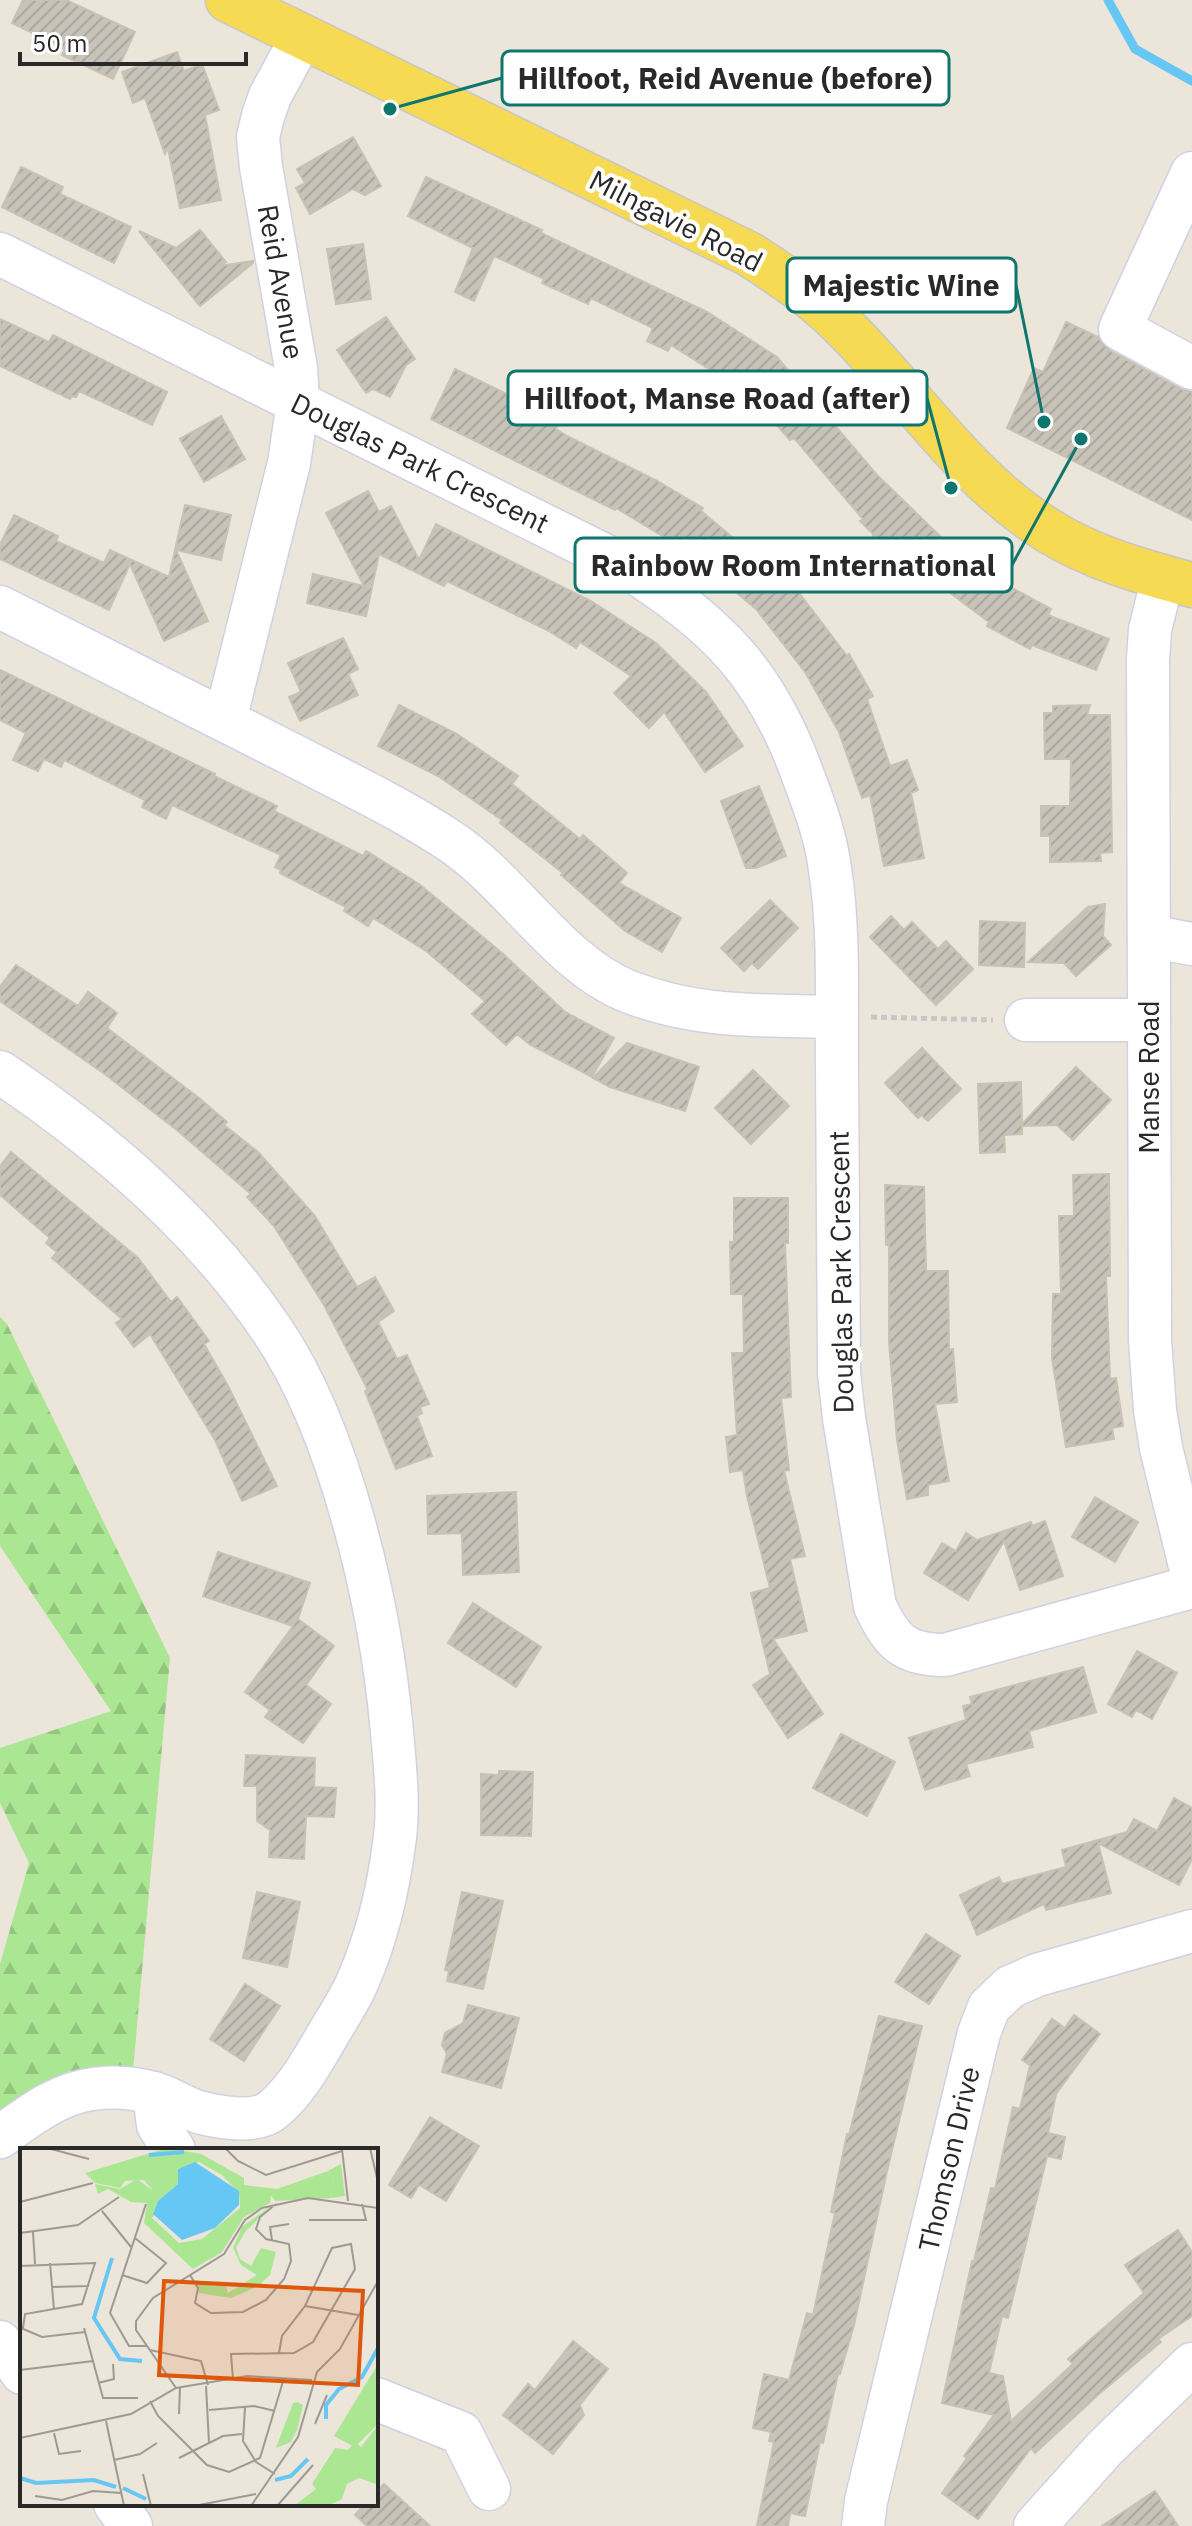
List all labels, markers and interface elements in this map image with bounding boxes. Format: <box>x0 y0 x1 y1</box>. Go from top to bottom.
scale bar <box>20 16 246 66</box>
text: 50 m <box>32 27 87 59</box>
callout: Hillfoot, Reid Avenue (before) <box>502 51 949 105</box>
text: Hillfoot, Reid Avenue (before) <box>518 58 932 97</box>
street label: Milngavie Road <box>583 161 769 280</box>
street label: Reid Avenue <box>250 202 313 362</box>
callout: Majestic Wine <box>787 258 1016 312</box>
text: Majestic Wine <box>802 265 1000 304</box>
callout: Hillfoot, Manse Road (after) <box>508 371 927 425</box>
text: Hillfoot, Manse Road (after) <box>524 378 910 417</box>
street label: Douglas Park Crescent <box>285 384 555 541</box>
callout: Rainbow Room International <box>575 538 1012 592</box>
text: Rainbow Room International <box>590 545 996 584</box>
street label: Manse Road <box>1130 1000 1167 1154</box>
street label: Douglas Park Crescent <box>820 1130 861 1414</box>
street label: Thomson Drive <box>909 2063 988 2255</box>
inset map <box>20 2148 378 2506</box>

